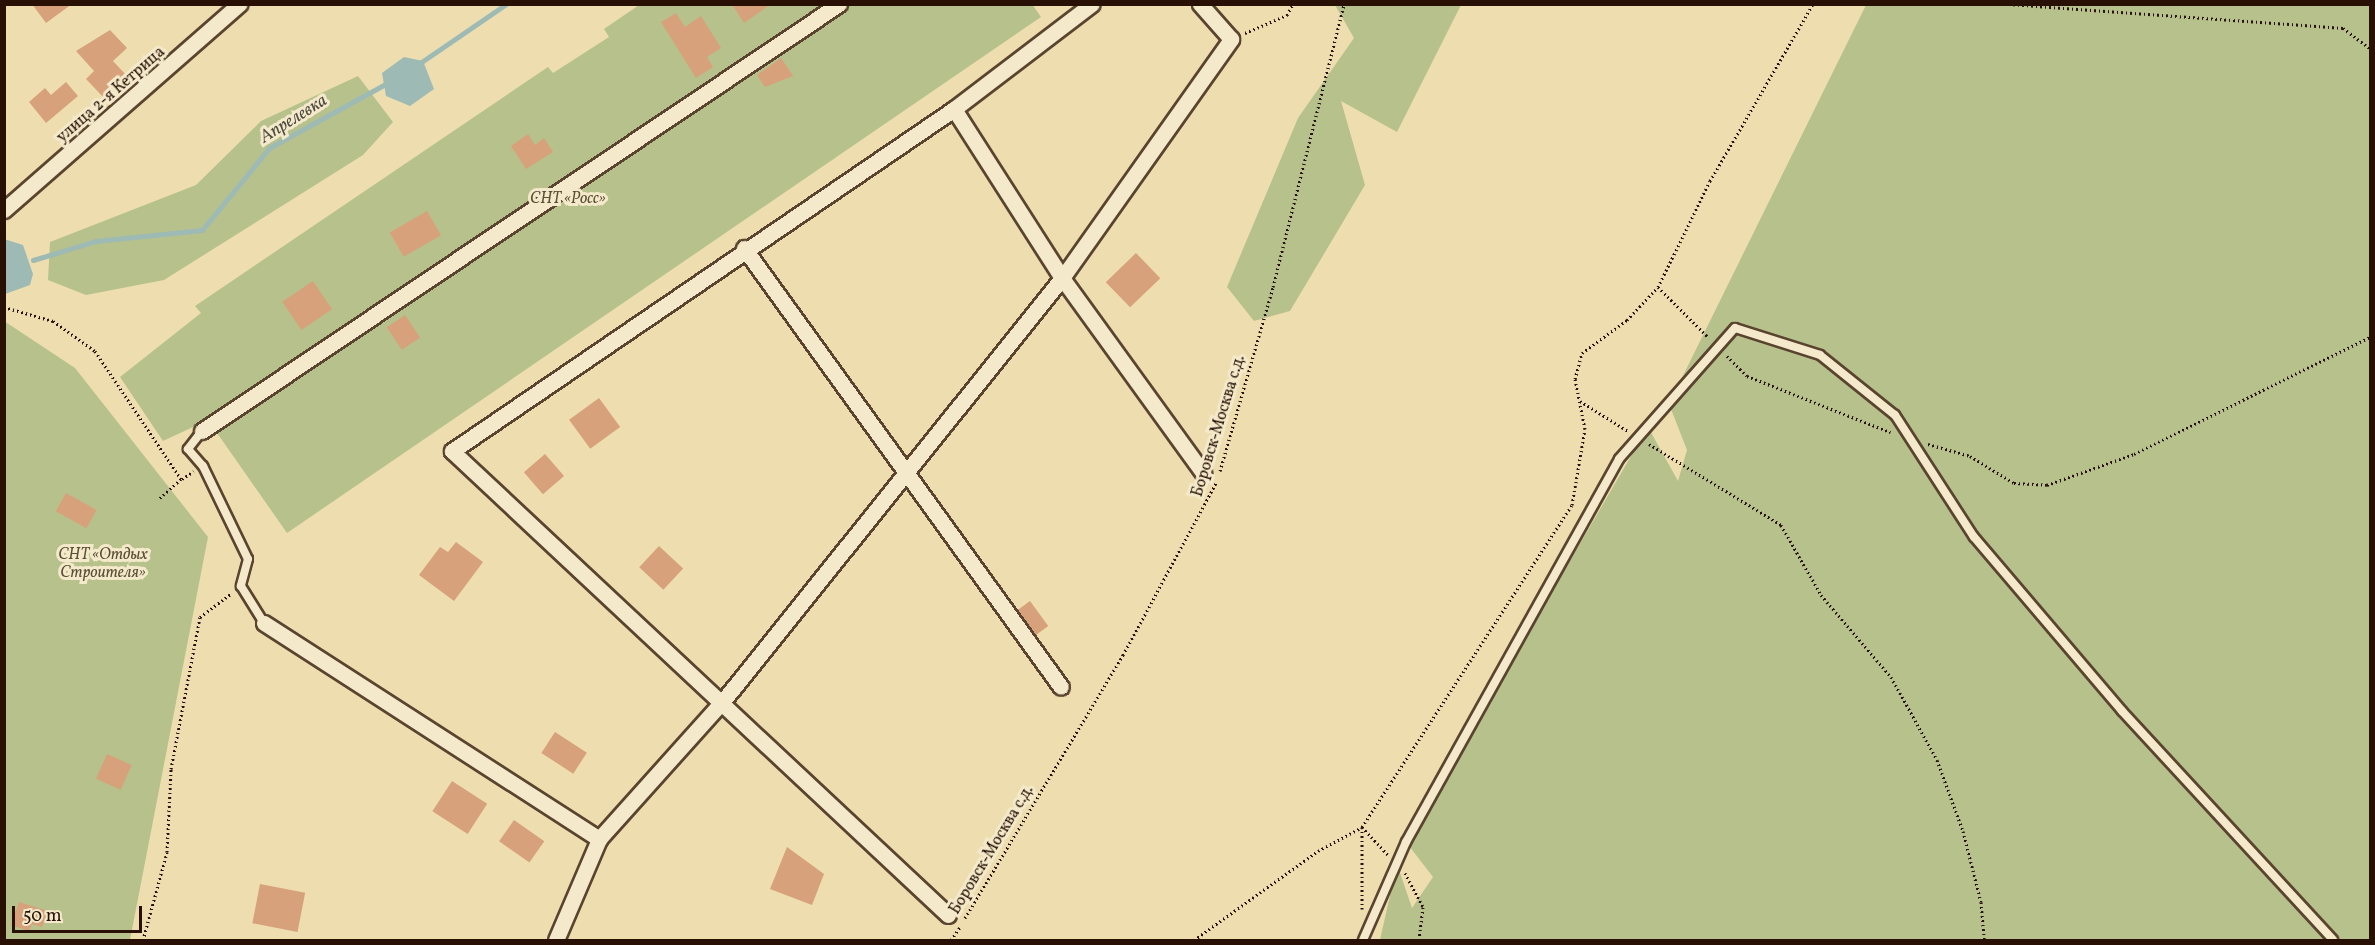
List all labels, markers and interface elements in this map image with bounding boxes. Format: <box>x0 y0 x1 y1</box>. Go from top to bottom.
street label: улица 2-я Кетрица <box>53 43 169 147</box>
water label: Апрелевка <box>256 91 332 149</box>
park label: СНТ «Росс» <box>530 189 606 209</box>
street label: Боровск-Москва с.д. <box>1188 353 1250 499</box>
park label: СНТ «Отдых Строителя» <box>58 545 148 583</box>
street label: Боровск-Москва с.д. <box>946 782 1038 918</box>
scale bar <box>15 894 146 932</box>
text: 50 m <box>23 904 62 929</box>

